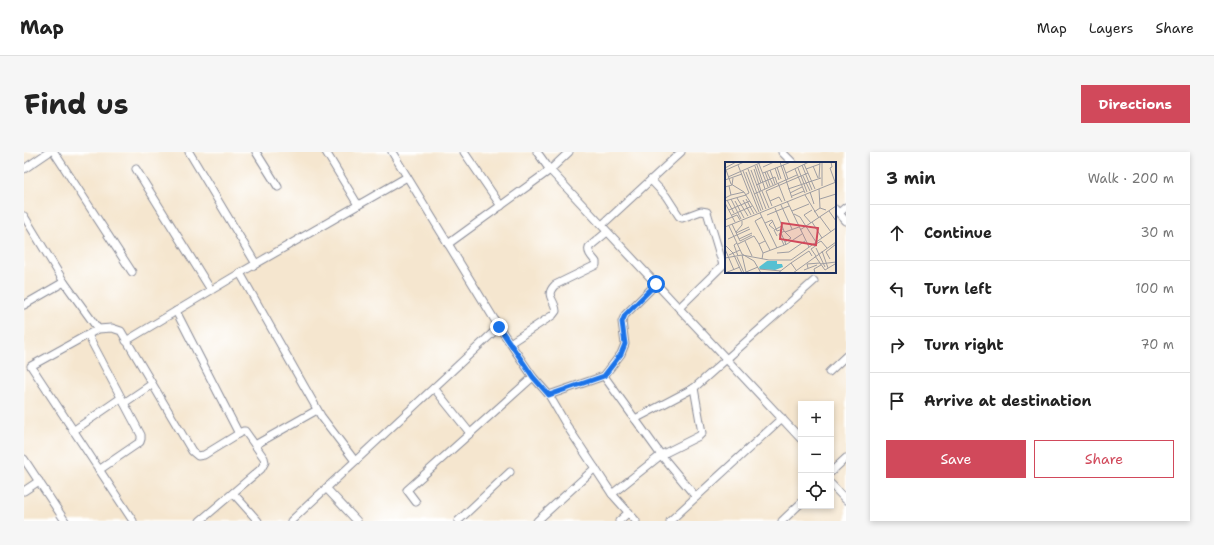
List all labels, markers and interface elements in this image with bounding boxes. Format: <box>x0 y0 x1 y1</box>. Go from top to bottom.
text: Map <box>20 15 64 40</box>
text: Map <box>1037 19 1067 37</box>
text: Layers <box>1089 19 1133 37</box>
text: Share <box>1155 19 1194 37</box>
text: Find us <box>24 85 129 123</box>
button: Directions <box>1081 85 1190 123</box>
inset map <box>725 162 836 273</box>
text: 3 min <box>886 167 936 189</box>
text: Walk · 200 m <box>1088 170 1174 187</box>
icon: ahead <box>886 222 908 244</box>
text: Continue <box>924 223 992 243</box>
text: 30 m <box>1140 224 1174 241</box>
route start <box>647 275 665 293</box>
icon: left <box>886 278 908 300</box>
text: Turn left <box>924 279 992 299</box>
text: 100 m <box>1135 280 1174 297</box>
route end <box>490 318 508 336</box>
icon: right <box>886 334 908 356</box>
text: Turn right <box>924 335 1004 355</box>
text: 70 m <box>1140 336 1174 353</box>
icon: arrive <box>886 390 908 412</box>
text: Arrive at destination <box>924 391 1092 411</box>
map controls <box>798 401 834 509</box>
button: + <box>798 401 834 437</box>
button: − <box>798 437 834 473</box>
button: Save <box>886 440 1026 478</box>
button: Share <box>1034 440 1174 478</box>
button: locate <box>798 473 834 509</box>

